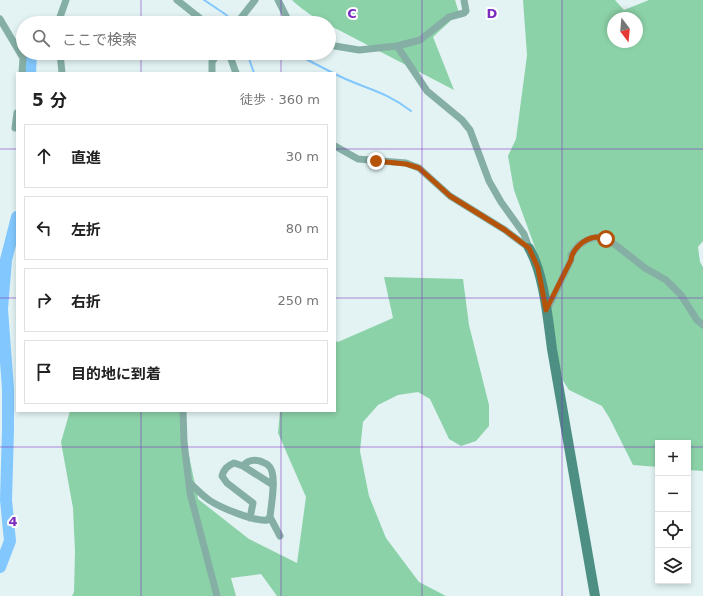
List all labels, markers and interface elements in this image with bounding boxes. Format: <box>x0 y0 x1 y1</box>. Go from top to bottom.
text: C <box>347 6 357 21</box>
text: D <box>487 6 498 21</box>
north arrow <box>607 12 643 48</box>
search box <box>16 16 336 60</box>
icon: search <box>30 27 52 49</box>
text: ここで検索 <box>62 31 137 49</box>
text: 5 分 <box>32 90 67 110</box>
text: 徒歩 · 360 m <box>240 92 320 107</box>
icon: ahead <box>33 145 55 167</box>
text: 直進 <box>71 149 101 167</box>
text: 30 m <box>286 149 319 164</box>
route end <box>367 152 385 170</box>
icon: left <box>33 217 55 239</box>
text: 左折 <box>71 221 101 239</box>
text: 80 m <box>286 221 319 236</box>
route start <box>597 230 615 248</box>
icon: right <box>33 289 55 311</box>
text: 右折 <box>71 293 101 311</box>
text: 250 m <box>277 293 319 308</box>
icon: arrive <box>33 361 55 383</box>
text: 目的地に到着 <box>71 365 161 383</box>
map controls <box>655 440 691 584</box>
button: + <box>655 440 691 476</box>
button: − <box>655 476 691 512</box>
button: locate <box>655 512 691 548</box>
text: 4 <box>8 514 18 529</box>
button: layers <box>655 548 691 584</box>

